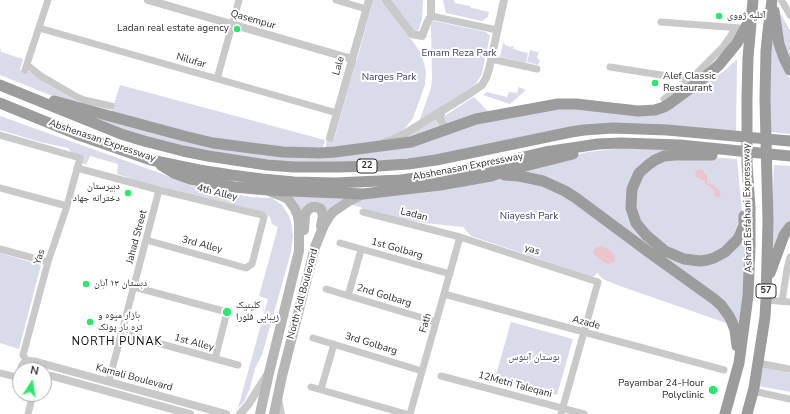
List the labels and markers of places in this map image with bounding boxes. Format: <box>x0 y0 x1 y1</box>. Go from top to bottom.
place label: آتلیه ژووی <box>727 10 765 22</box>
marker: آتلیه ژووی <box>714 11 724 21</box>
place label: Ladan real estate agency <box>117 23 229 35</box>
marker: Ladan real estate agency <box>232 24 242 34</box>
place label: Alef Classic Restaurant <box>663 71 716 94</box>
marker: Alef Classic Restaurant <box>650 78 660 88</box>
place label: دبیرستان دخترانه جهاد <box>73 181 120 204</box>
marker: دبیرستان دخترانه جهاد <box>123 188 133 198</box>
place label: دبستان ۱۳ آبان <box>94 278 147 290</box>
marker: دبستان ۱۳ آبان <box>81 279 91 289</box>
place label: کلینیک زیبایی فلورا <box>236 300 279 324</box>
marker: کلینیک زیبایی فلورا <box>221 306 233 318</box>
place label: بازار ميوه و تره بار پونک <box>98 310 142 334</box>
marker: بازار ميوه و تره بار پونک <box>85 317 95 327</box>
place label: Payambar 24-Hour Polyclinic <box>618 378 704 402</box>
marker: Payambar 24-Hour Polyclinic <box>707 384 719 396</box>

